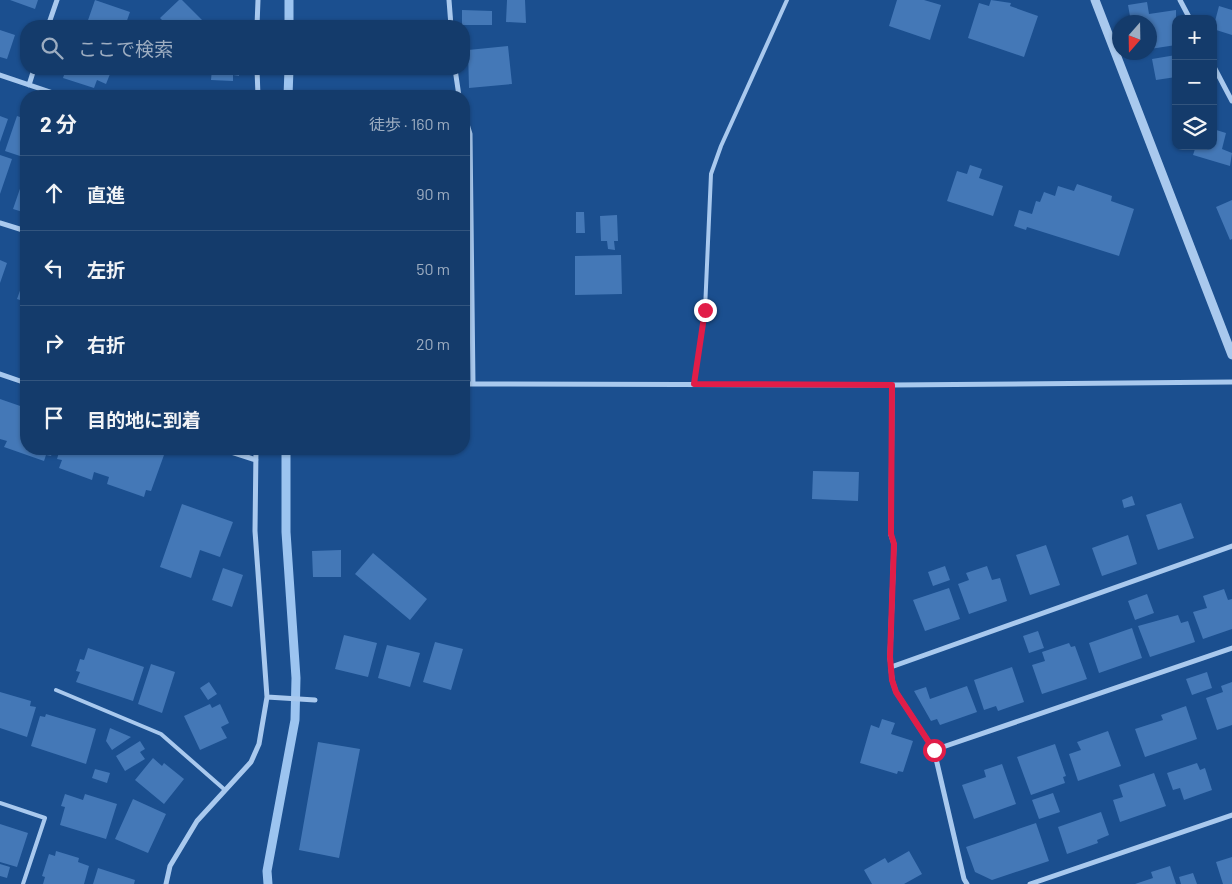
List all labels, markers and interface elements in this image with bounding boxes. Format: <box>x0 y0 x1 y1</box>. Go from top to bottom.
north arrow <box>1112 15 1157 60</box>
map controls <box>1172 15 1217 150</box>
button: + <box>1172 15 1217 60</box>
search box <box>20 20 470 75</box>
icon: search <box>38 34 66 62</box>
text: ここで検索 <box>78 37 173 60</box>
button: − <box>1172 60 1217 105</box>
button: layers <box>1172 105 1217 150</box>
text: 2 分 <box>40 111 77 136</box>
text: 徒歩 · 160 m <box>369 114 450 133</box>
icon: ahead <box>40 179 68 207</box>
text: 直進 <box>87 183 125 206</box>
text: 90 m <box>416 184 450 203</box>
icon: left <box>40 254 68 282</box>
text: 左折 <box>87 258 125 281</box>
text: 50 m <box>416 259 450 278</box>
route end <box>694 299 717 322</box>
icon: right <box>40 329 68 357</box>
text: 右折 <box>87 333 125 356</box>
text: 20 m <box>416 334 450 353</box>
icon: arrive <box>40 404 68 432</box>
text: 目的地に到着 <box>87 408 201 431</box>
route start <box>923 739 946 762</box>

